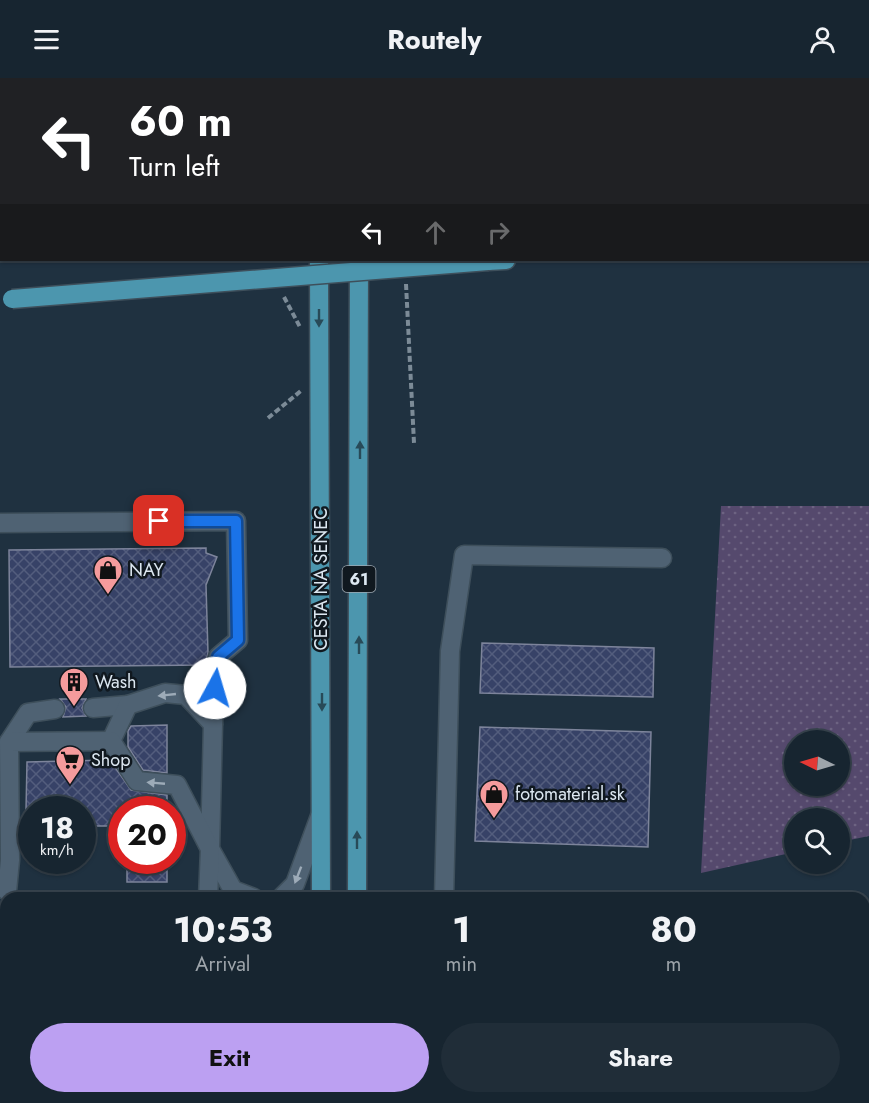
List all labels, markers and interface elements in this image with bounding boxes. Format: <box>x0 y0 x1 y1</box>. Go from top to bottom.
text: Routely <box>387 20 482 59</box>
icon: menu <box>30 23 63 56</box>
icon: person <box>806 23 839 56</box>
text: 60 m <box>129 91 232 152</box>
icon: left <box>30 102 108 180</box>
text: Turn left <box>129 147 219 186</box>
icon: left <box>356 216 389 249</box>
icon: ahead <box>419 216 452 249</box>
icon: right <box>482 216 515 249</box>
one-way arrow <box>314 308 324 327</box>
one-way arrow <box>355 441 365 460</box>
pin <box>133 495 184 546</box>
icon: arrive <box>142 504 175 537</box>
street label: CESTA NA SENEC <box>308 507 334 651</box>
shop icon: NAY <box>92 554 124 596</box>
place label: NAY <box>129 557 165 583</box>
road number: 61 <box>342 566 376 592</box>
one-way arrow <box>354 636 364 655</box>
position arrow <box>183 656 247 720</box>
building icon: Wash <box>58 666 90 708</box>
place label: Wash <box>95 669 136 695</box>
one-way arrow <box>157 690 176 700</box>
one-way arrow <box>317 692 327 711</box>
north arrow <box>784 730 850 796</box>
map controls <box>784 730 850 874</box>
supermarket icon: Shop <box>54 744 86 786</box>
place label: Shop <box>91 747 130 773</box>
one-way arrow <box>146 778 165 788</box>
shop icon: fotomaterial.sk <box>478 778 510 820</box>
place label: fotomaterial.sk <box>515 781 625 807</box>
speed limit sign: 20 <box>108 796 186 874</box>
text: 18 <box>40 806 74 849</box>
button: search <box>784 808 850 874</box>
one-way arrow <box>352 831 362 850</box>
text: km/h <box>40 839 74 861</box>
one-way arrow <box>292 867 302 885</box>
text: 10:53 <box>173 903 273 955</box>
text: 1 <box>452 903 471 955</box>
text: 80 <box>650 903 697 955</box>
text: Arrival <box>195 950 250 979</box>
text: min <box>446 950 477 979</box>
text: m <box>666 950 681 979</box>
button: Exit <box>30 1023 429 1092</box>
button: Share <box>441 1023 840 1092</box>

